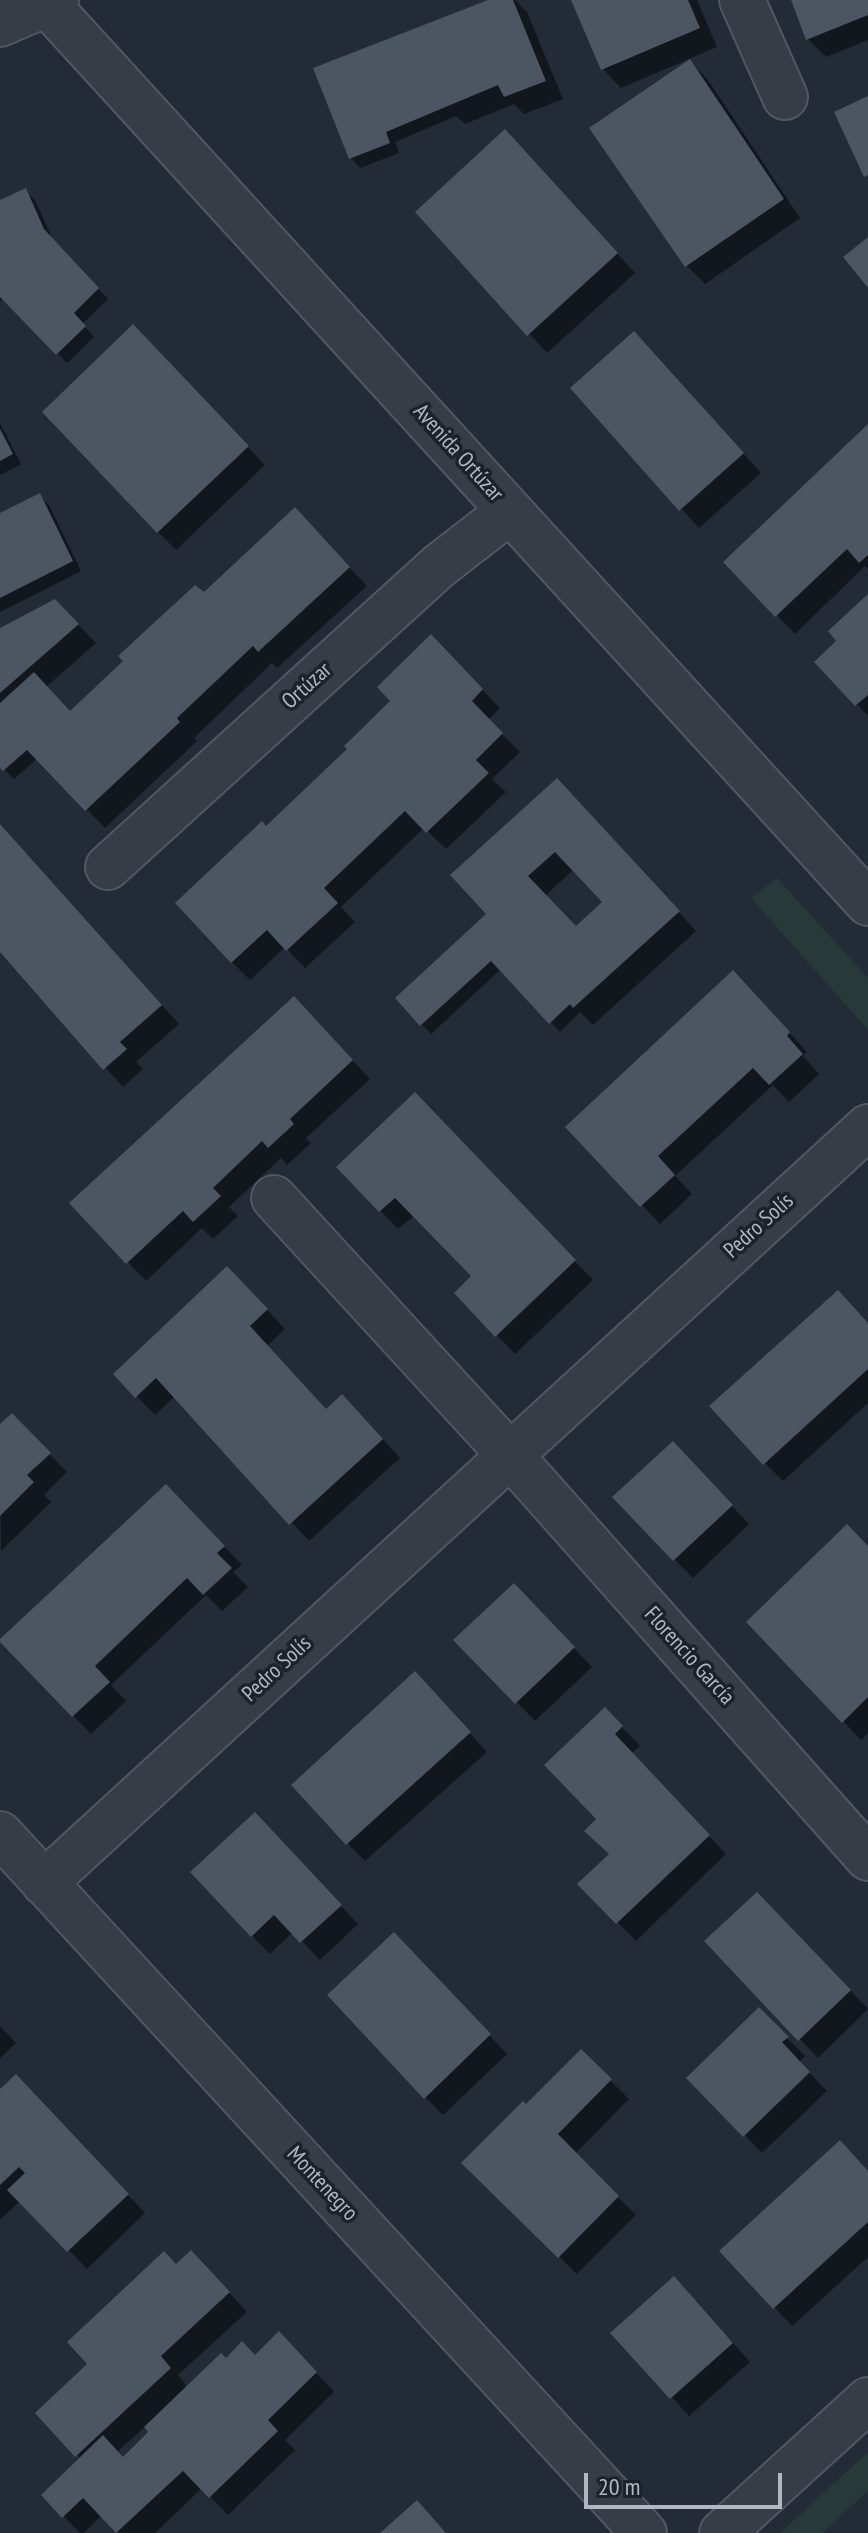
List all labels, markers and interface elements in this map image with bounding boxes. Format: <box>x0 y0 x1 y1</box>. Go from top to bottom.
street label: Avenida Ortúzar <box>407 399 509 507</box>
street label: Ortúzar <box>277 657 337 715</box>
street label: Pedro Solís <box>719 1188 799 1264</box>
street label: Florencio García <box>638 1602 740 1710</box>
street label: Pedro Solís <box>237 1631 317 1707</box>
street label: Montenegro <box>281 2141 363 2227</box>
scale bar <box>588 2457 786 2507</box>
text: 20 m <box>598 2471 640 2502</box>

